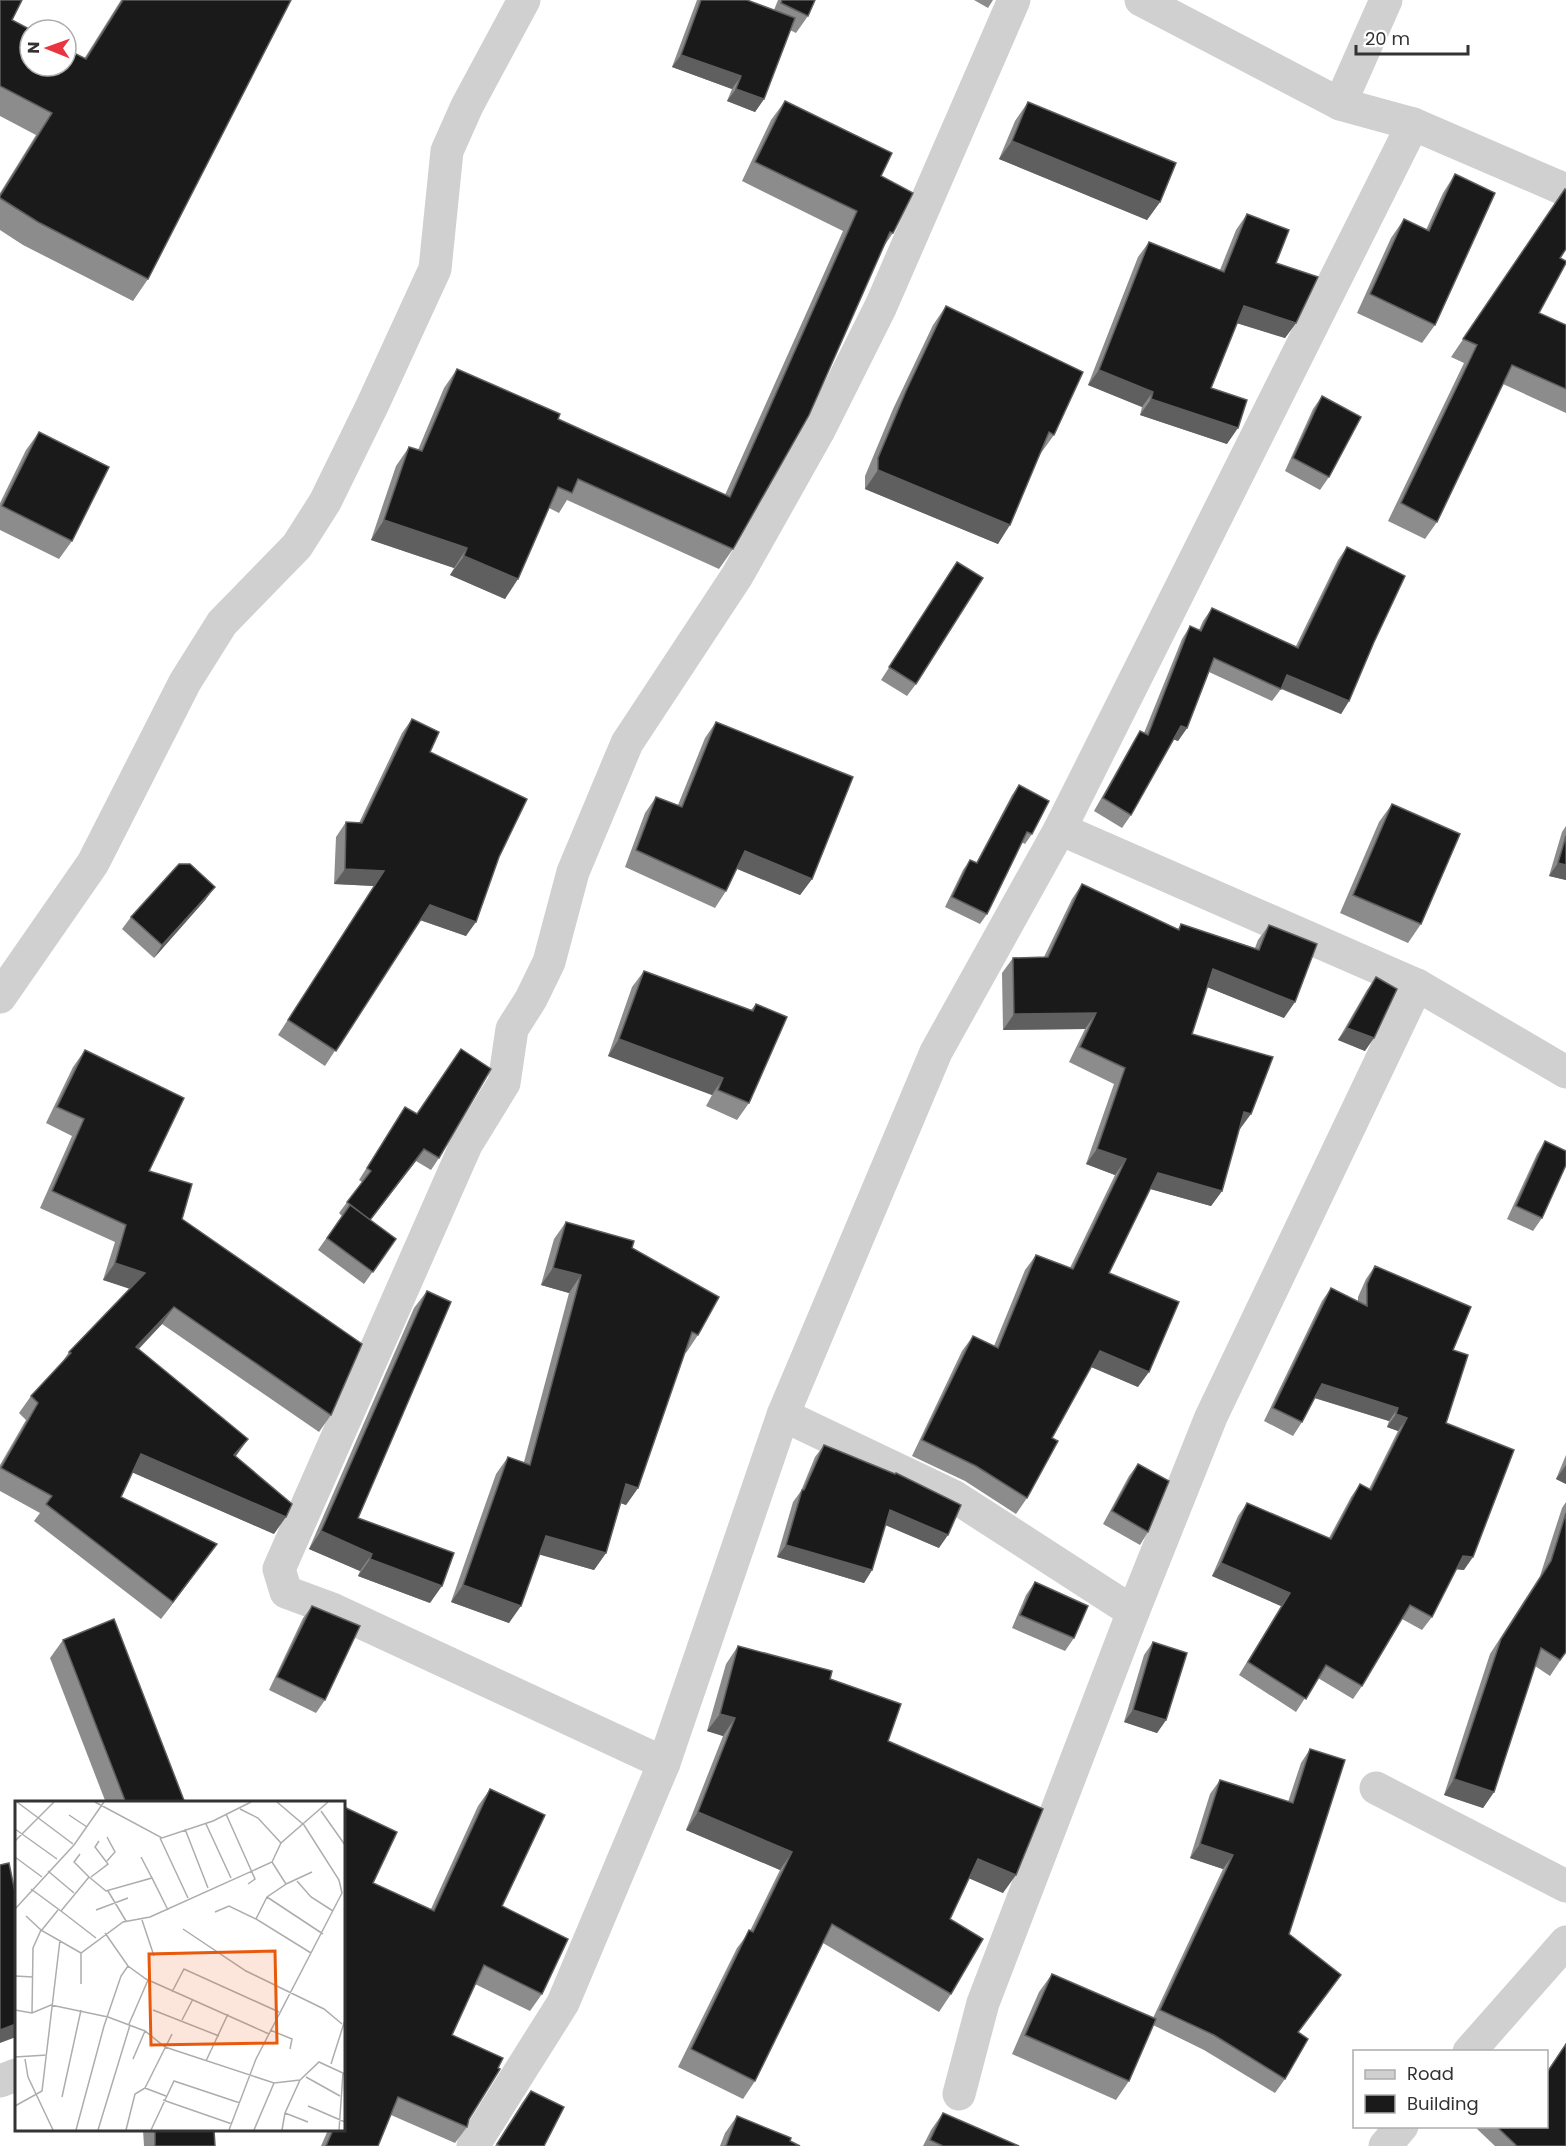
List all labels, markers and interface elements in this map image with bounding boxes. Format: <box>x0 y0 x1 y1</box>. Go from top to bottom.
north arrow <box>18 18 78 78</box>
scale bar <box>1356 18 1468 56</box>
text: 20 m <box>1365 26 1410 51</box>
text: N <box>22 42 45 54</box>
inset map <box>15 1801 345 2131</box>
legend <box>1353 2050 1548 2128</box>
text: Road <box>1407 2061 1454 2086</box>
text: Building <box>1407 2091 1479 2116</box>

